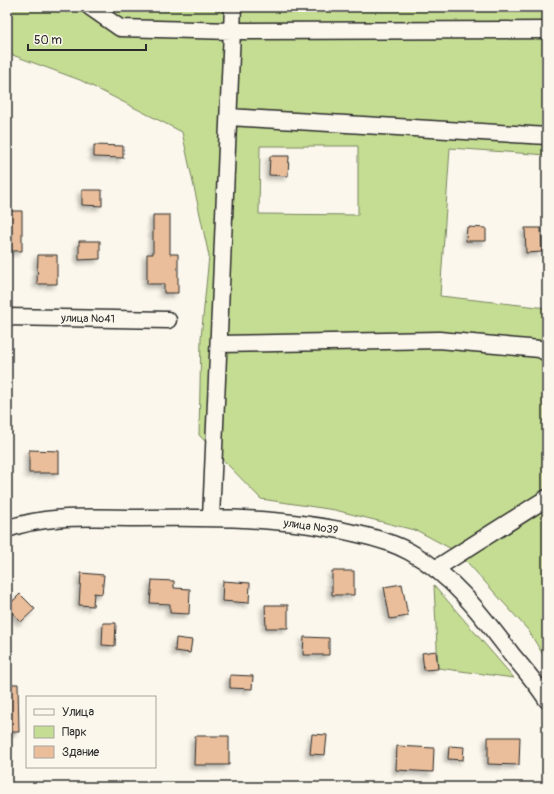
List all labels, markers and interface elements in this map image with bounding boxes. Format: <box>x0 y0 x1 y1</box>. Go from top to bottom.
scale bar <box>28 26 146 52</box>
text: 50 m <box>34 33 62 48</box>
street label: улица №41 <box>60 312 115 325</box>
street label: улица №39 <box>282 516 339 537</box>
legend <box>26 696 156 768</box>
text: Улица <box>62 705 94 720</box>
text: Парк <box>62 725 87 740</box>
text: Здание <box>62 745 99 760</box>

